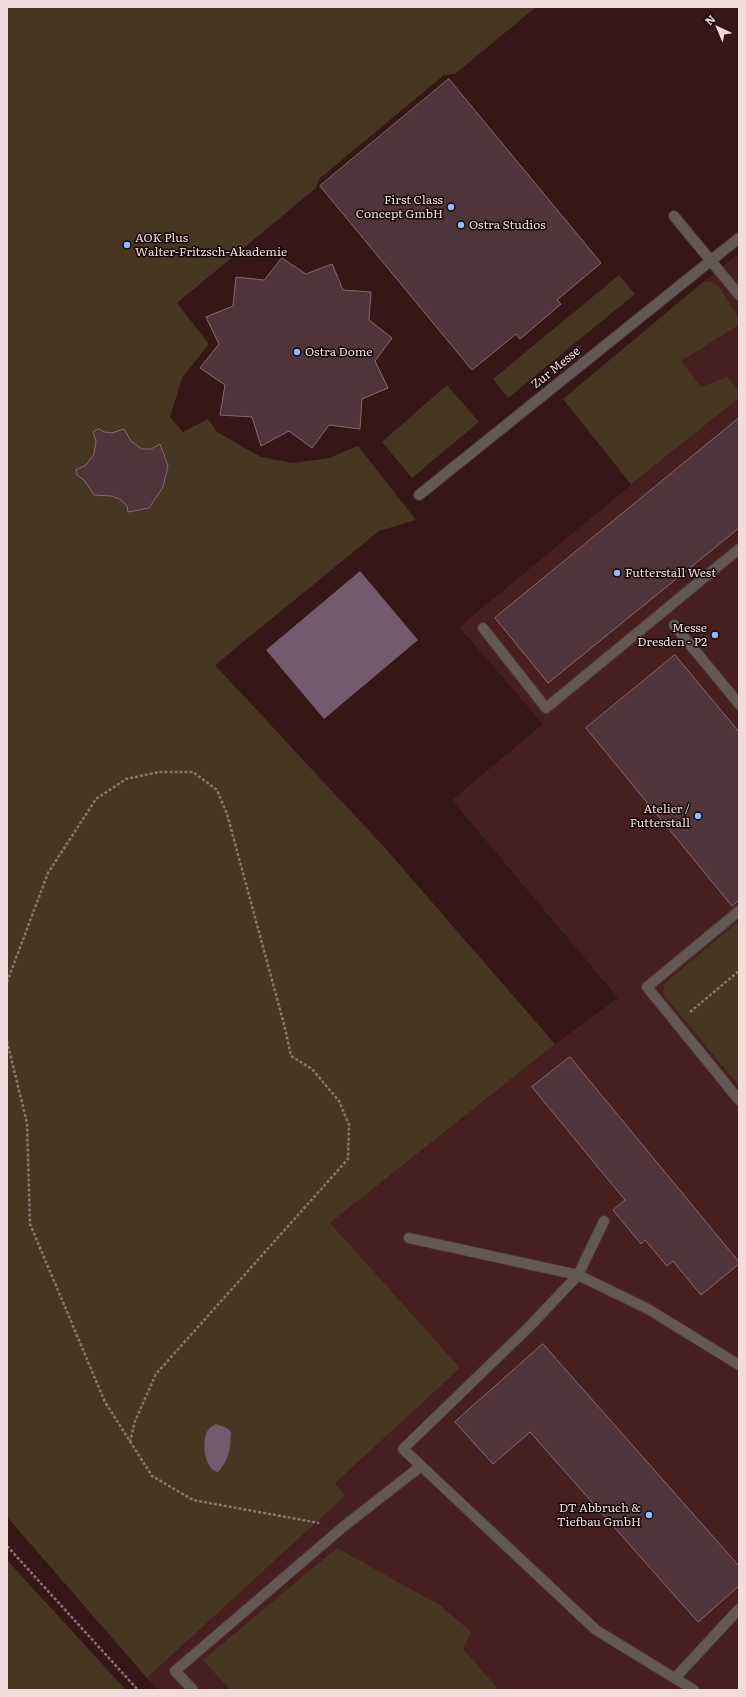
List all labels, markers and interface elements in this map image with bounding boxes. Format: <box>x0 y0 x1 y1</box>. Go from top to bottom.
north arrow <box>698 8 738 48</box>
text: N <box>701 10 719 28</box>
place label: First Class Concept GmbH <box>356 193 443 221</box>
marker: First Class Concept GmbH <box>446 202 456 212</box>
place label: Ostra Studios <box>469 218 546 232</box>
marker: Ostra Studios <box>456 220 466 230</box>
place label: AOK Plus Walter-Fritzsch-Akademie <box>135 231 287 259</box>
marker: AOK Plus Walter-Fritzsch-Akademie <box>122 240 132 250</box>
street label: Zur Messe <box>529 344 583 392</box>
place label: Ostra Dome <box>305 345 372 359</box>
marker: Ostra Dome <box>292 347 302 357</box>
place label: Futterstall West <box>625 566 716 580</box>
marker: Futterstall West <box>612 568 622 578</box>
place label: Messe Dresden - P2 <box>637 621 707 649</box>
marker: Messe Dresden - P2 <box>710 630 720 640</box>
place label: Atelier / Futterstall <box>630 802 690 830</box>
marker: Atelier / Futterstall <box>693 811 703 821</box>
place label: DT Abbruch & Tiefbau GmbH <box>557 1501 641 1529</box>
marker: DT Abbruch & Tiefbau GmbH <box>644 1510 654 1520</box>

